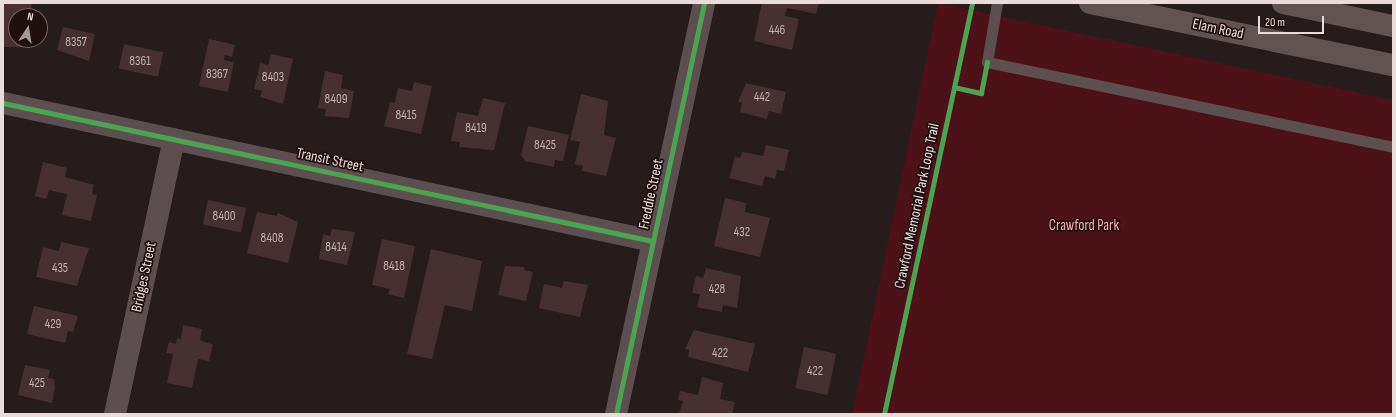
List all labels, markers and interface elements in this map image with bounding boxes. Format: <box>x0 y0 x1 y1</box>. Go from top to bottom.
north arrow <box>8 8 48 48</box>
scale bar <box>1260 8 1326 34</box>
text: N <box>26 10 35 24</box>
street label: Elam Road <box>1191 15 1245 43</box>
text: 20 m <box>1265 15 1285 30</box>
house number: 446 <box>769 22 785 38</box>
house number: 8357 <box>65 34 87 50</box>
house number: 8361 <box>129 53 151 69</box>
house number: 8367 <box>206 66 228 82</box>
house number: 8403 <box>262 69 284 85</box>
house number: 442 <box>754 89 770 105</box>
house number: 8409 <box>325 91 347 107</box>
house number: 8415 <box>395 107 417 123</box>
house number: 8419 <box>465 120 487 136</box>
street label: Crawford Memorial Park Loop Trail <box>891 122 943 290</box>
house number: 8425 <box>534 137 556 153</box>
street label: Transit Street <box>295 144 365 176</box>
street label: Freddie Street <box>635 157 667 231</box>
house number: 8400 <box>213 208 235 224</box>
park label: Crawford Park <box>1049 217 1119 235</box>
house number: 432 <box>734 224 750 240</box>
house number: 8408 <box>261 230 283 246</box>
house number: 8414 <box>325 239 347 255</box>
street label: Bridges Street <box>128 240 160 314</box>
house number: 8418 <box>383 258 405 274</box>
house number: 435 <box>52 260 68 276</box>
house number: 428 <box>709 281 725 297</box>
house number: 429 <box>45 316 61 332</box>
house number: 422 <box>712 345 728 361</box>
house number: 422 <box>807 363 823 379</box>
house number: 425 <box>29 375 45 391</box>

